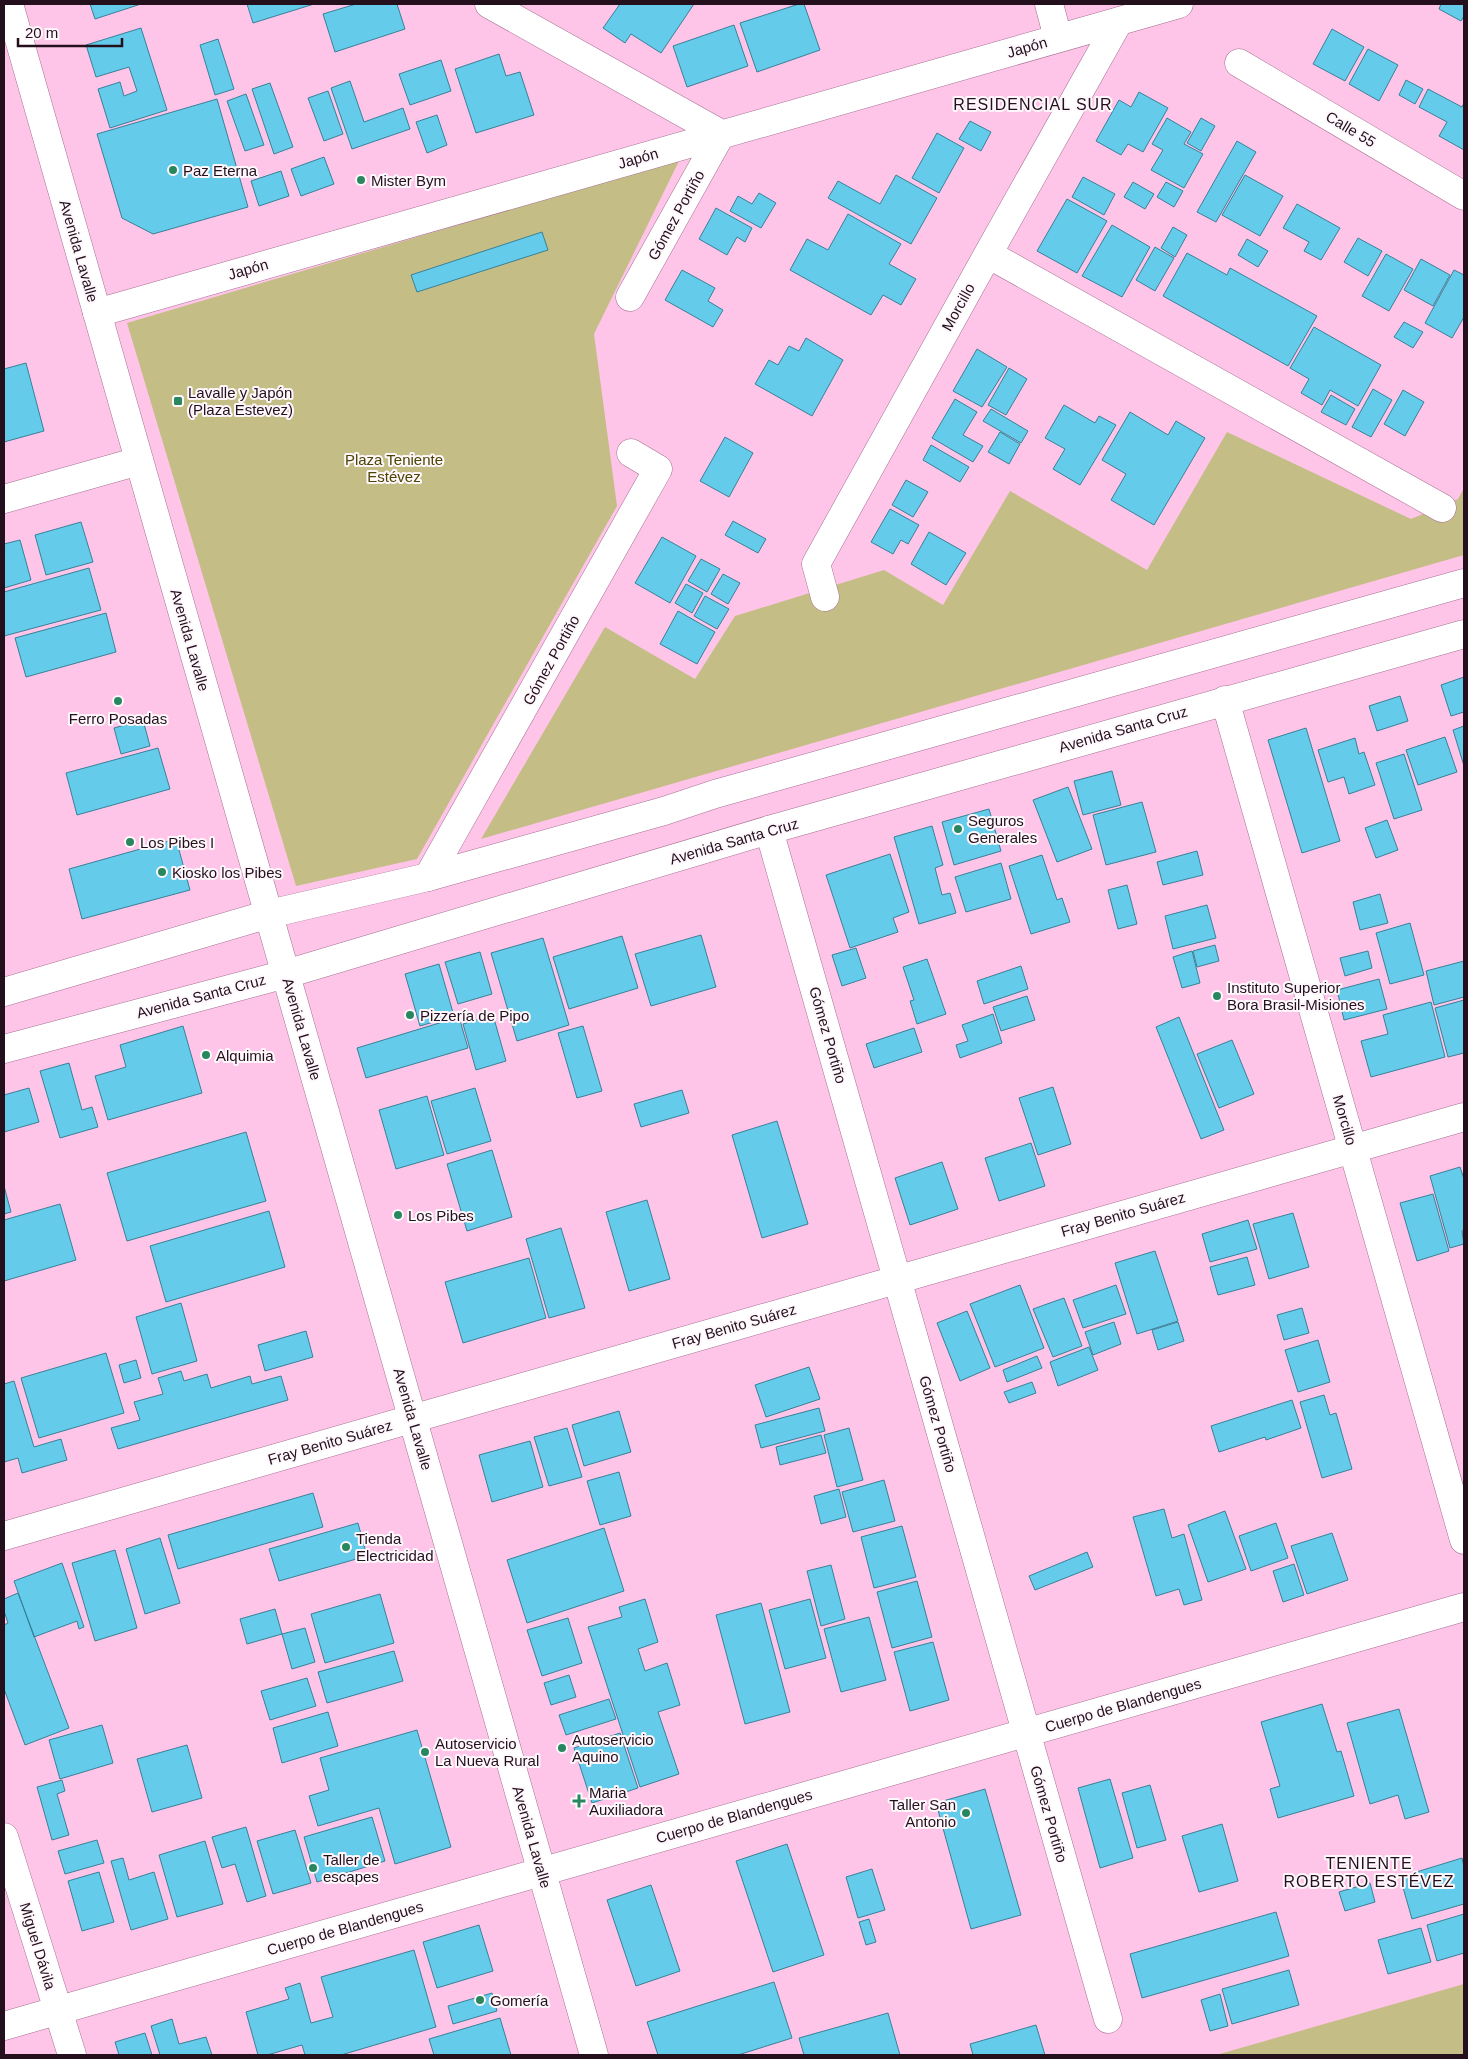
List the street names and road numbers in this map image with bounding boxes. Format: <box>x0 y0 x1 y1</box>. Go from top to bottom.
street label: Japón <box>1005 33 1049 61</box>
street label: Calle 55 <box>1323 108 1379 150</box>
street label: Japón <box>616 144 660 172</box>
street label: Gómez Portiño <box>644 167 708 263</box>
street label: Avenida Lavalle <box>56 198 102 304</box>
street label: Japón <box>226 255 270 283</box>
street label: Morcillo <box>938 280 978 334</box>
street label: Avenida Lavalle <box>167 587 213 693</box>
street label: Gómez Portiño <box>519 612 583 708</box>
street label: Avenida Santa Cruz <box>1057 702 1189 756</box>
street label: Avenida Santa Cruz <box>668 814 800 868</box>
street label: Avenida Santa Cruz <box>134 971 268 1021</box>
street label: Avenida Lavalle <box>279 976 325 1082</box>
street label: Gómez Portiño <box>806 985 850 1085</box>
street label: Morcillo <box>1330 1093 1360 1147</box>
street label: Fray Benito Suárez <box>1059 1188 1187 1240</box>
street label: Fray Benito Suárez <box>670 1300 798 1352</box>
street label: Avenida Lavalle <box>390 1366 436 1472</box>
street label: Gómez Portiño <box>916 1374 960 1474</box>
street label: Fray Benito Suárez <box>266 1416 394 1468</box>
street label: Cuerpo de Blandengues <box>1043 1675 1203 1735</box>
street label: Gómez Portiño <box>1027 1764 1071 1864</box>
street label: Avenida Lavalle <box>509 1784 555 1890</box>
street label: Cuerpo de Blandengues <box>654 1786 814 1846</box>
street label: Cuerpo de Blandengues <box>265 1898 425 1958</box>
street label: Miguel Dávila <box>17 1900 59 1992</box>

